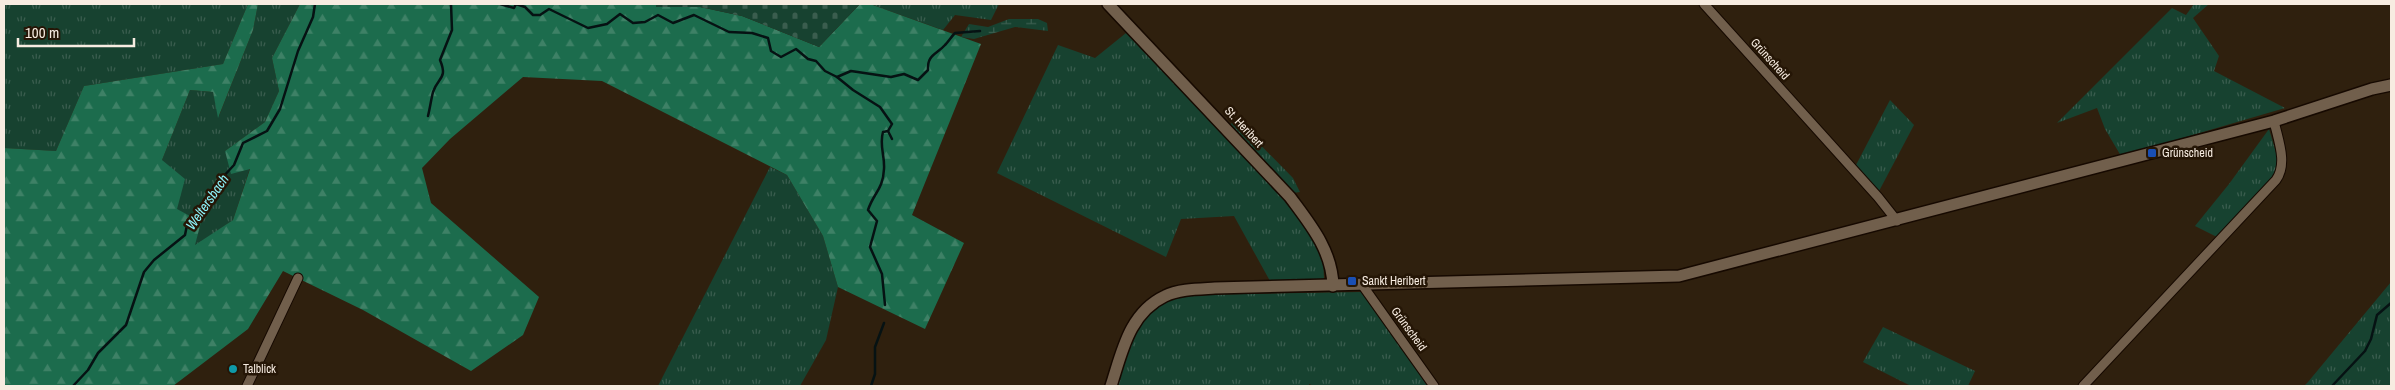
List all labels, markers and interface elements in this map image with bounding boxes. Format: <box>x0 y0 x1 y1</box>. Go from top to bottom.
scale bar <box>18 15 134 47</box>
text: 100 m <box>25 22 59 43</box>
street label: Grünscheid <box>1747 35 1793 83</box>
street label: St. Heribert <box>1221 103 1267 151</box>
place label: Grünscheid <box>2162 145 2213 161</box>
marker: Grünscheid <box>2146 147 2158 159</box>
water label: Weltersbach <box>181 171 233 233</box>
place label: Sankt Heribert <box>1362 273 1426 289</box>
marker: Sankt Heribert <box>1346 275 1358 287</box>
street label: Grünscheid <box>1388 304 1430 354</box>
place label: Talblick <box>243 361 276 377</box>
marker: Talblick <box>227 363 239 375</box>

